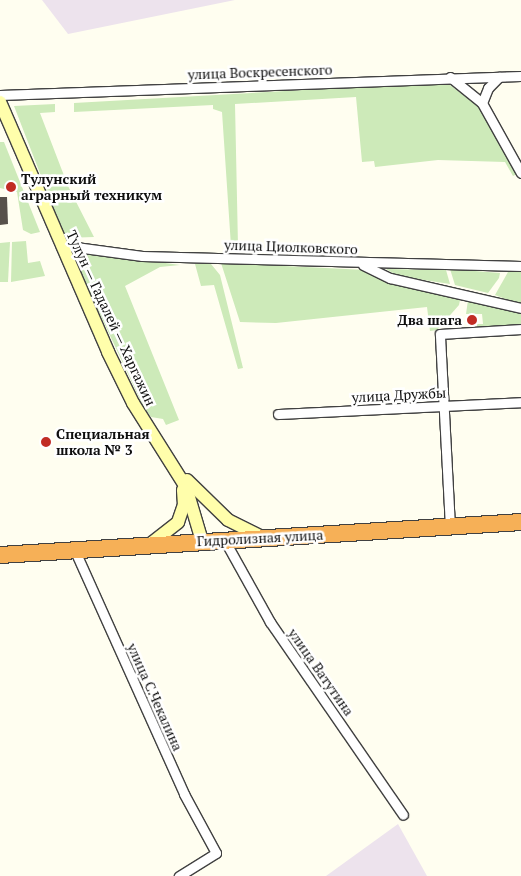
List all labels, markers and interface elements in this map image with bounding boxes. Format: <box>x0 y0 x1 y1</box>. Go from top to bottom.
street label: улица Воскресенского <box>187 61 333 83</box>
place label: Тулунский аграрный техникум <box>21 171 162 203</box>
marker: Тулунский аграрный техникум <box>5 181 17 193</box>
street label: Тулун — Гадалей — Харгажин <box>62 227 160 409</box>
street label: улица Циолковского <box>224 236 358 258</box>
place label: Два шага <box>397 312 462 328</box>
marker: Два шага <box>466 314 478 326</box>
street label: улица Дружбы <box>351 384 447 406</box>
place label: Специальная школа № 3 <box>56 426 150 458</box>
marker: Специальная школа № 3 <box>40 436 52 448</box>
street label: Гидролизная улица <box>196 526 324 550</box>
street label: улица Ватутина <box>285 625 357 719</box>
street label: улица С.Чекалина <box>124 641 186 753</box>

